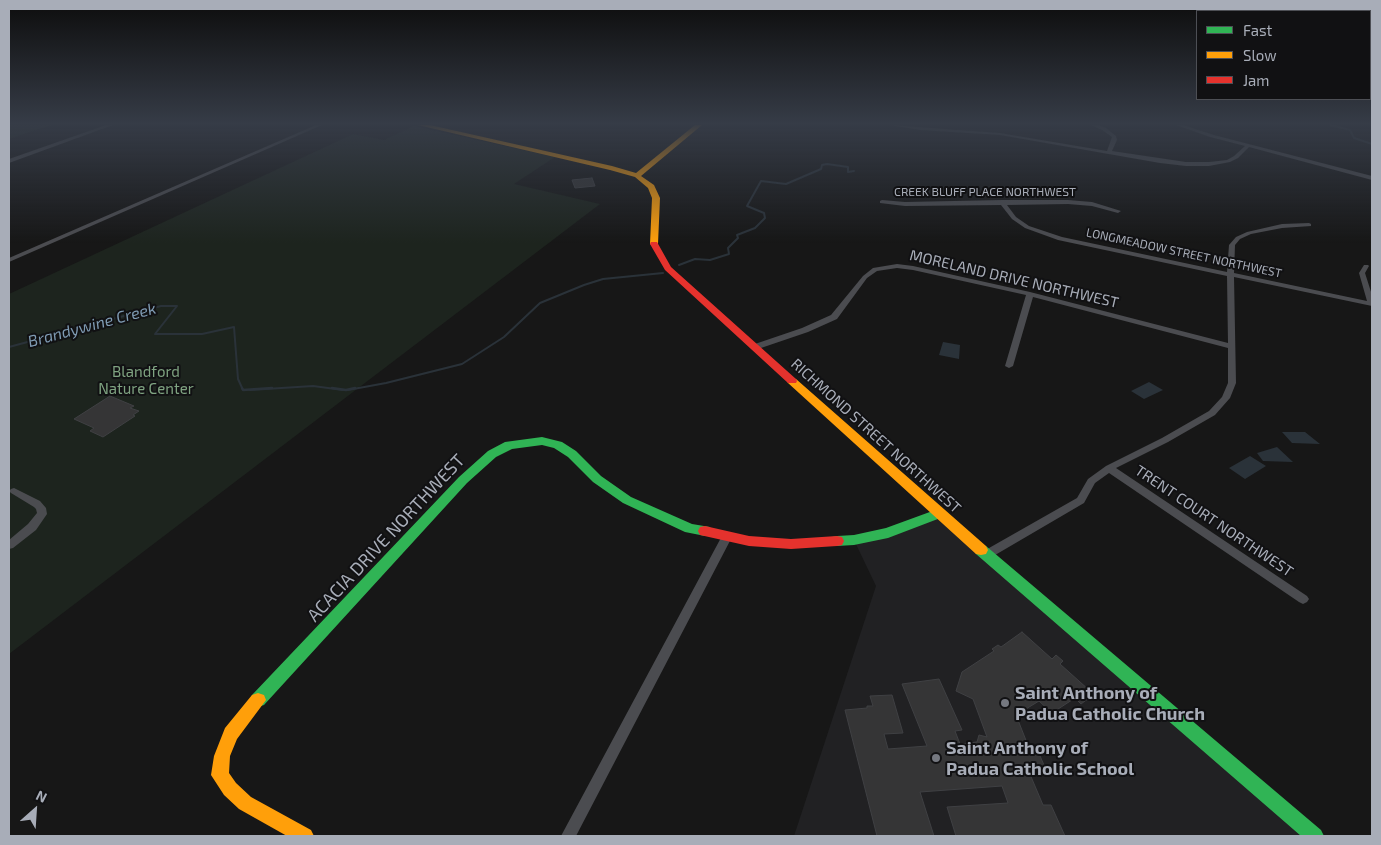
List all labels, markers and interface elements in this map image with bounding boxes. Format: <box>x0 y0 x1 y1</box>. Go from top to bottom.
legend <box>1196 10 1371 100</box>
text: Fast <box>1243 21 1272 39</box>
text: Slow <box>1243 46 1277 64</box>
text: Jam <box>1243 71 1269 89</box>
street label: CREEK BLUFF PLACE NORTHWEST <box>894 185 1076 199</box>
street label: LONGMEADOW STREET NORTHWEST <box>1085 225 1283 281</box>
street label: MORELAND DRIVE NORTHWEST <box>908 246 1120 312</box>
water label: Brandywine Creek <box>26 299 158 351</box>
street label: RICHMOND STREET NORTHWEST <box>787 355 965 517</box>
park label: Blandford Nature Center <box>98 363 194 398</box>
street label: ACACIA DRIVE NORTHWEST <box>303 450 469 626</box>
street label: TRENT COURT NORTHWEST <box>1132 461 1296 581</box>
place label: Saint Anthony of Padua Catholic Church <box>1015 682 1205 724</box>
marker: Saint Anthony of Padua Catholic Church <box>999 697 1011 709</box>
place label: Saint Anthony of Padua Catholic School <box>946 737 1134 780</box>
marker: Saint Anthony of Padua Catholic School <box>930 752 942 764</box>
north arrow <box>10 785 60 835</box>
text: N <box>34 786 50 806</box>

